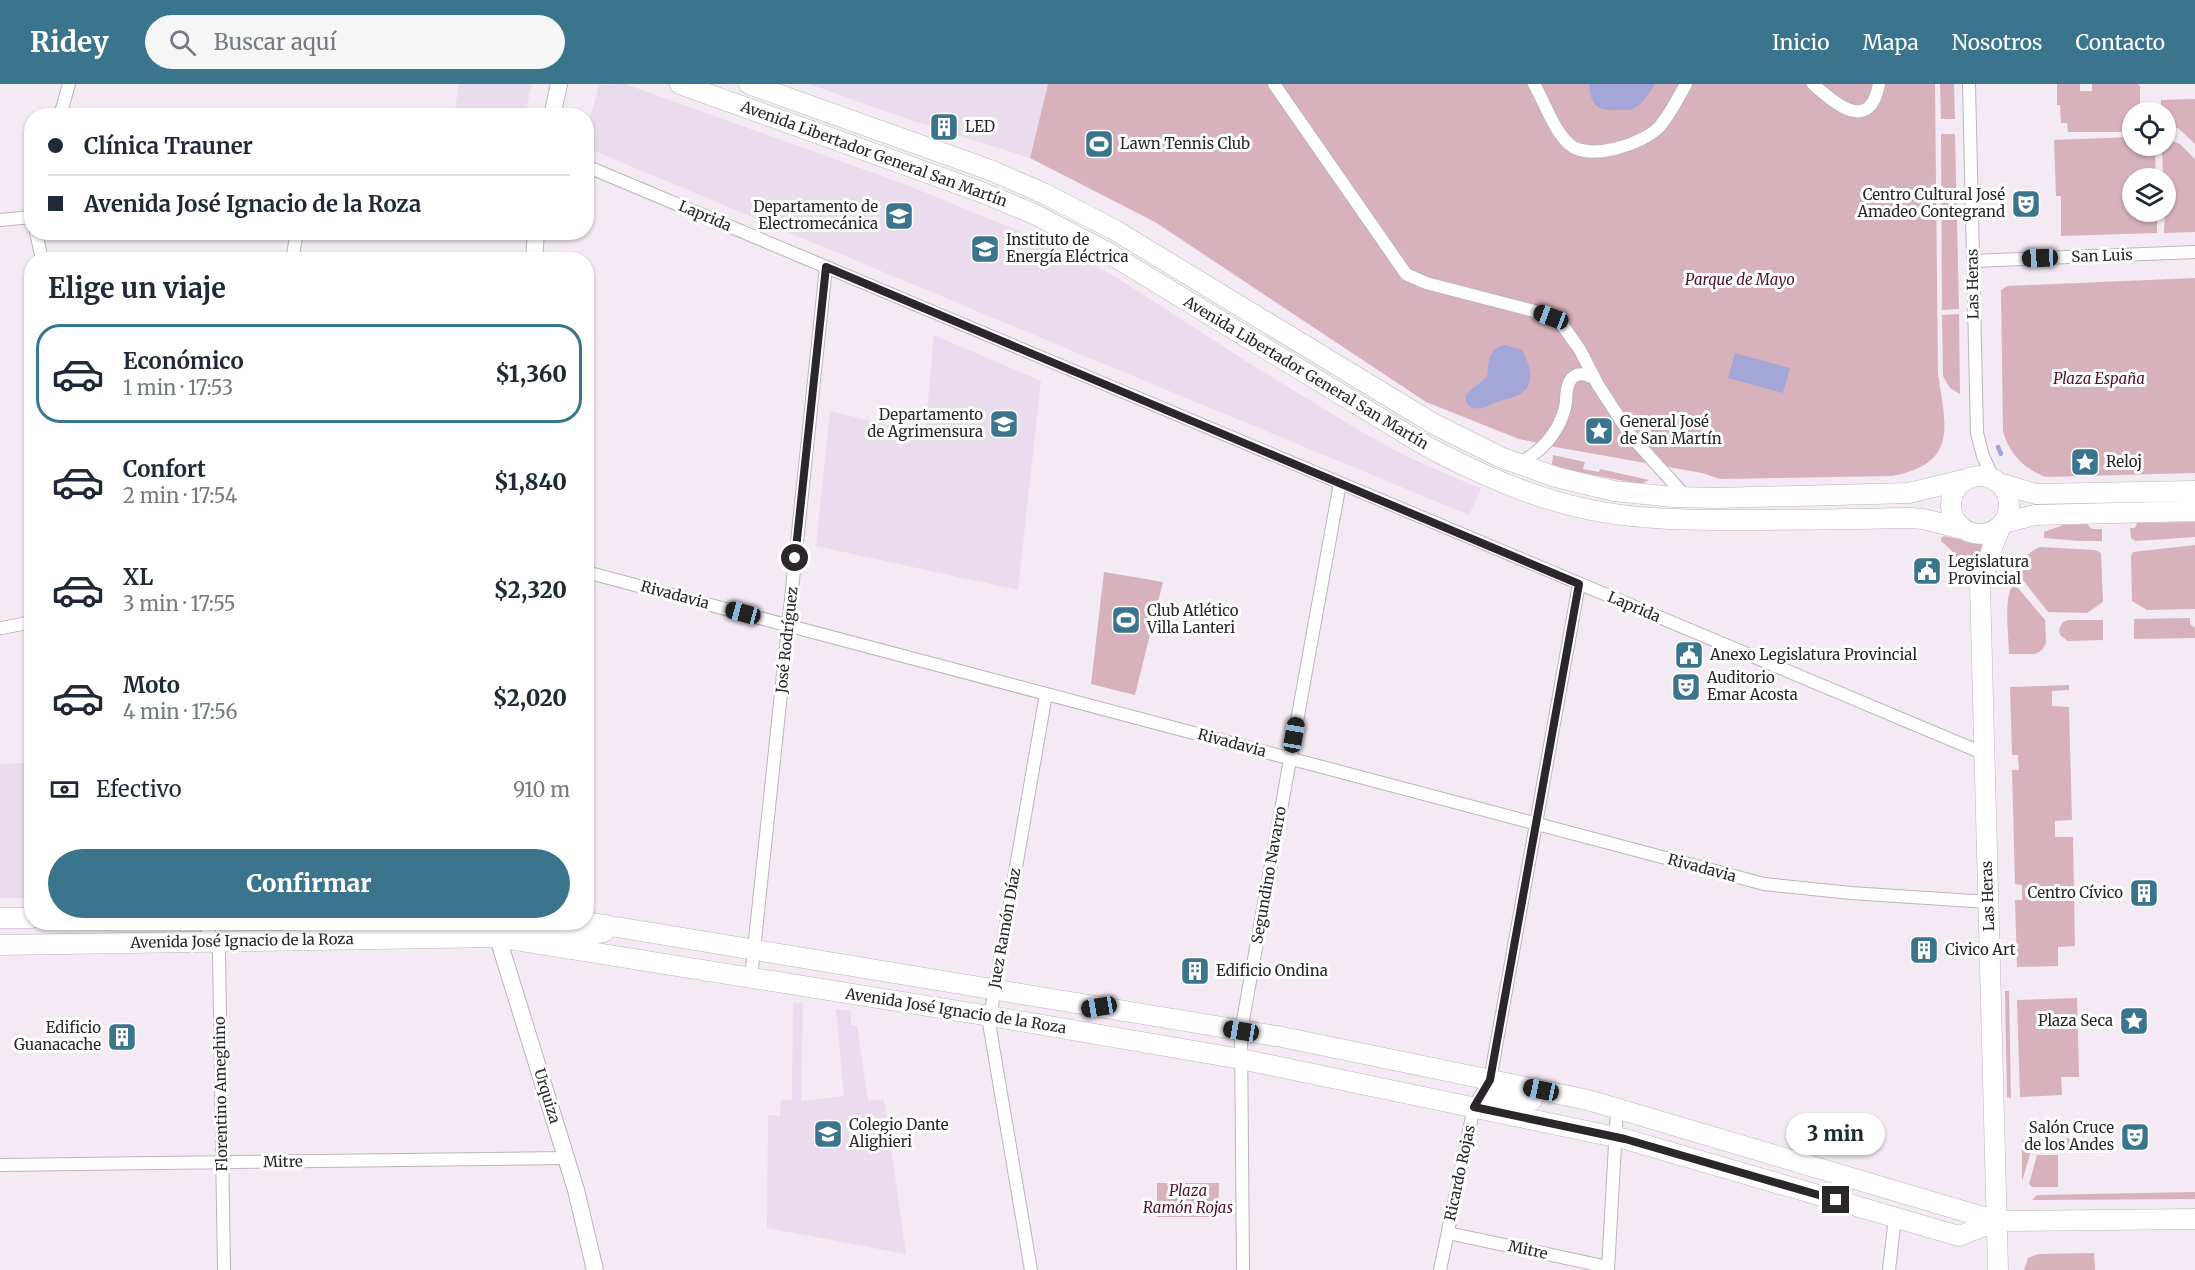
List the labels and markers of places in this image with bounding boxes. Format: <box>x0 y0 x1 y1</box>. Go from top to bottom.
building icon: LED <box>928 111 960 143</box>
place label: LED <box>965 117 995 136</box>
sports icon: Lawn Tennis Club <box>1083 128 1115 160</box>
place label: Lawn Tennis Club <box>1120 134 1250 153</box>
place label: Centro Cultural José Amadeo Contegrand <box>1857 185 2005 221</box>
theatre icon: Centro Cultural José Amadeo Contegrand <box>2010 188 2042 220</box>
place label: Departamento de Electromecánica <box>753 197 878 233</box>
school or university icon: Departamento de Electromecánica <box>883 200 915 232</box>
place label: Instituto de Energía Eléctrica <box>1006 230 1128 266</box>
school or university icon: Instituto de Energía Eléctrica <box>969 233 1001 265</box>
place label: Departamento de Agrimensura <box>867 405 983 441</box>
school or university icon: Departamento de Agrimensura <box>988 408 1020 440</box>
place label: General José de San Martín <box>1620 412 1722 448</box>
place icon: General José de San Martín <box>1583 415 1615 447</box>
place icon: Reloj <box>2069 446 2101 478</box>
place label: Reloj <box>2106 452 2142 471</box>
place label: Legislatura Provincial <box>1948 552 2029 588</box>
public building icon: Legislatura Provincial <box>1911 555 1943 587</box>
place label: Club Atlético Villa Lanteri <box>1146 601 1239 637</box>
sports icon: Club Atlético Villa Lanteri <box>1110 604 1142 636</box>
public building icon: Anexo Legislatura Provincial <box>1673 639 1705 671</box>
place label: Anexo Legislatura Provincial <box>1709 645 1917 664</box>
place label: Auditorio Emar Acosta <box>1706 668 1798 704</box>
theatre icon: Auditorio Emar Acosta <box>1670 671 1702 703</box>
building icon: Centro Cívico <box>2128 877 2160 909</box>
place label: Centro Cívico <box>2028 883 2123 902</box>
building icon: Civico Art <box>1908 934 1940 966</box>
place label: Civico Art <box>1945 940 2016 959</box>
building icon: Edificio Ondina <box>1179 955 1211 987</box>
place label: Edificio Ondina <box>1216 961 1328 980</box>
place icon: Plaza Seca <box>2118 1005 2150 1037</box>
place label: Plaza Seca <box>2038 1011 2113 1030</box>
place label: Edificio Guanacache <box>14 1018 101 1054</box>
building icon: Edificio Guanacache <box>106 1021 138 1053</box>
place label: Colegio Dante Alighieri <box>848 1115 949 1151</box>
school or university icon: Colegio Dante Alighieri <box>812 1118 844 1150</box>
place label: Salón Cruce de los Andes <box>2024 1118 2114 1154</box>
theatre icon: Salón Cruce de los Andes <box>2119 1121 2151 1153</box>

